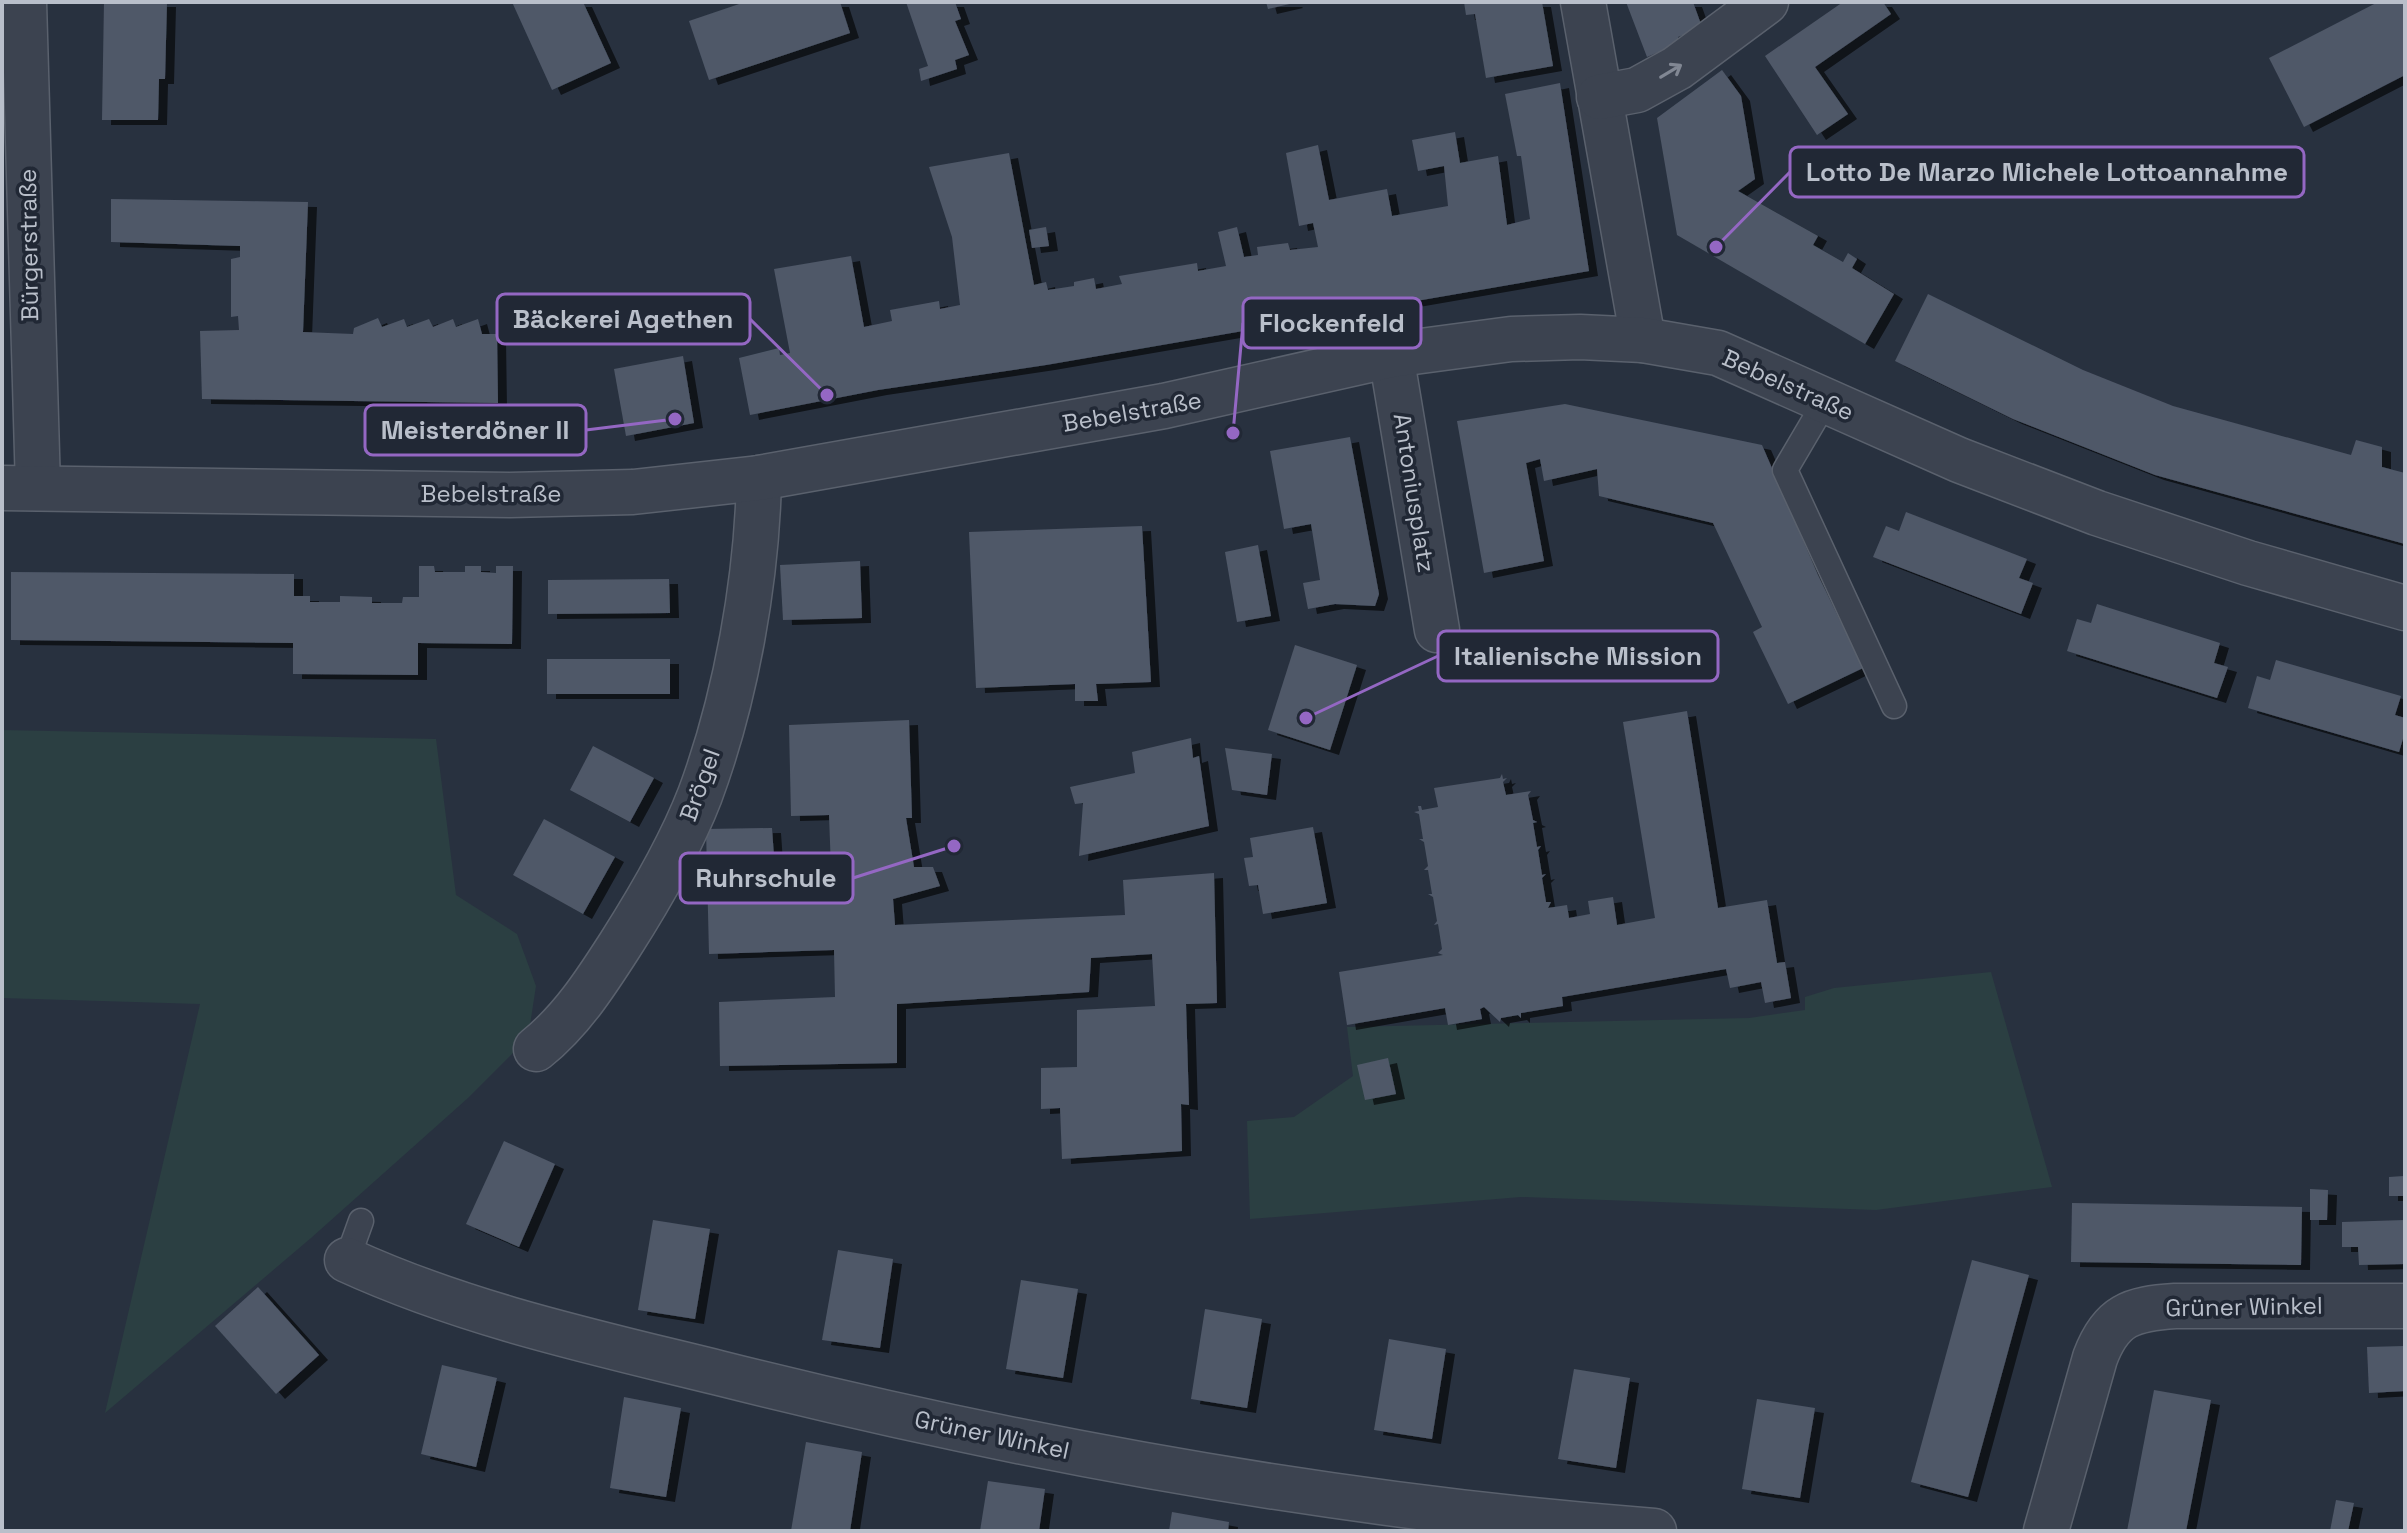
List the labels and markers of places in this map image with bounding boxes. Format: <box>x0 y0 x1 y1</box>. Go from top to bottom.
callout: Lotto De Marzo Michele Lottoannahme <box>1790 147 2304 197</box>
callout: Bäckerei Agethen <box>497 294 750 344</box>
callout: Flockenfeld <box>1243 298 1421 348</box>
callout: Meisterdöner II <box>365 405 586 455</box>
callout: Italienische Mission <box>1438 631 1718 681</box>
callout: Ruhrschule <box>680 853 853 903</box>

